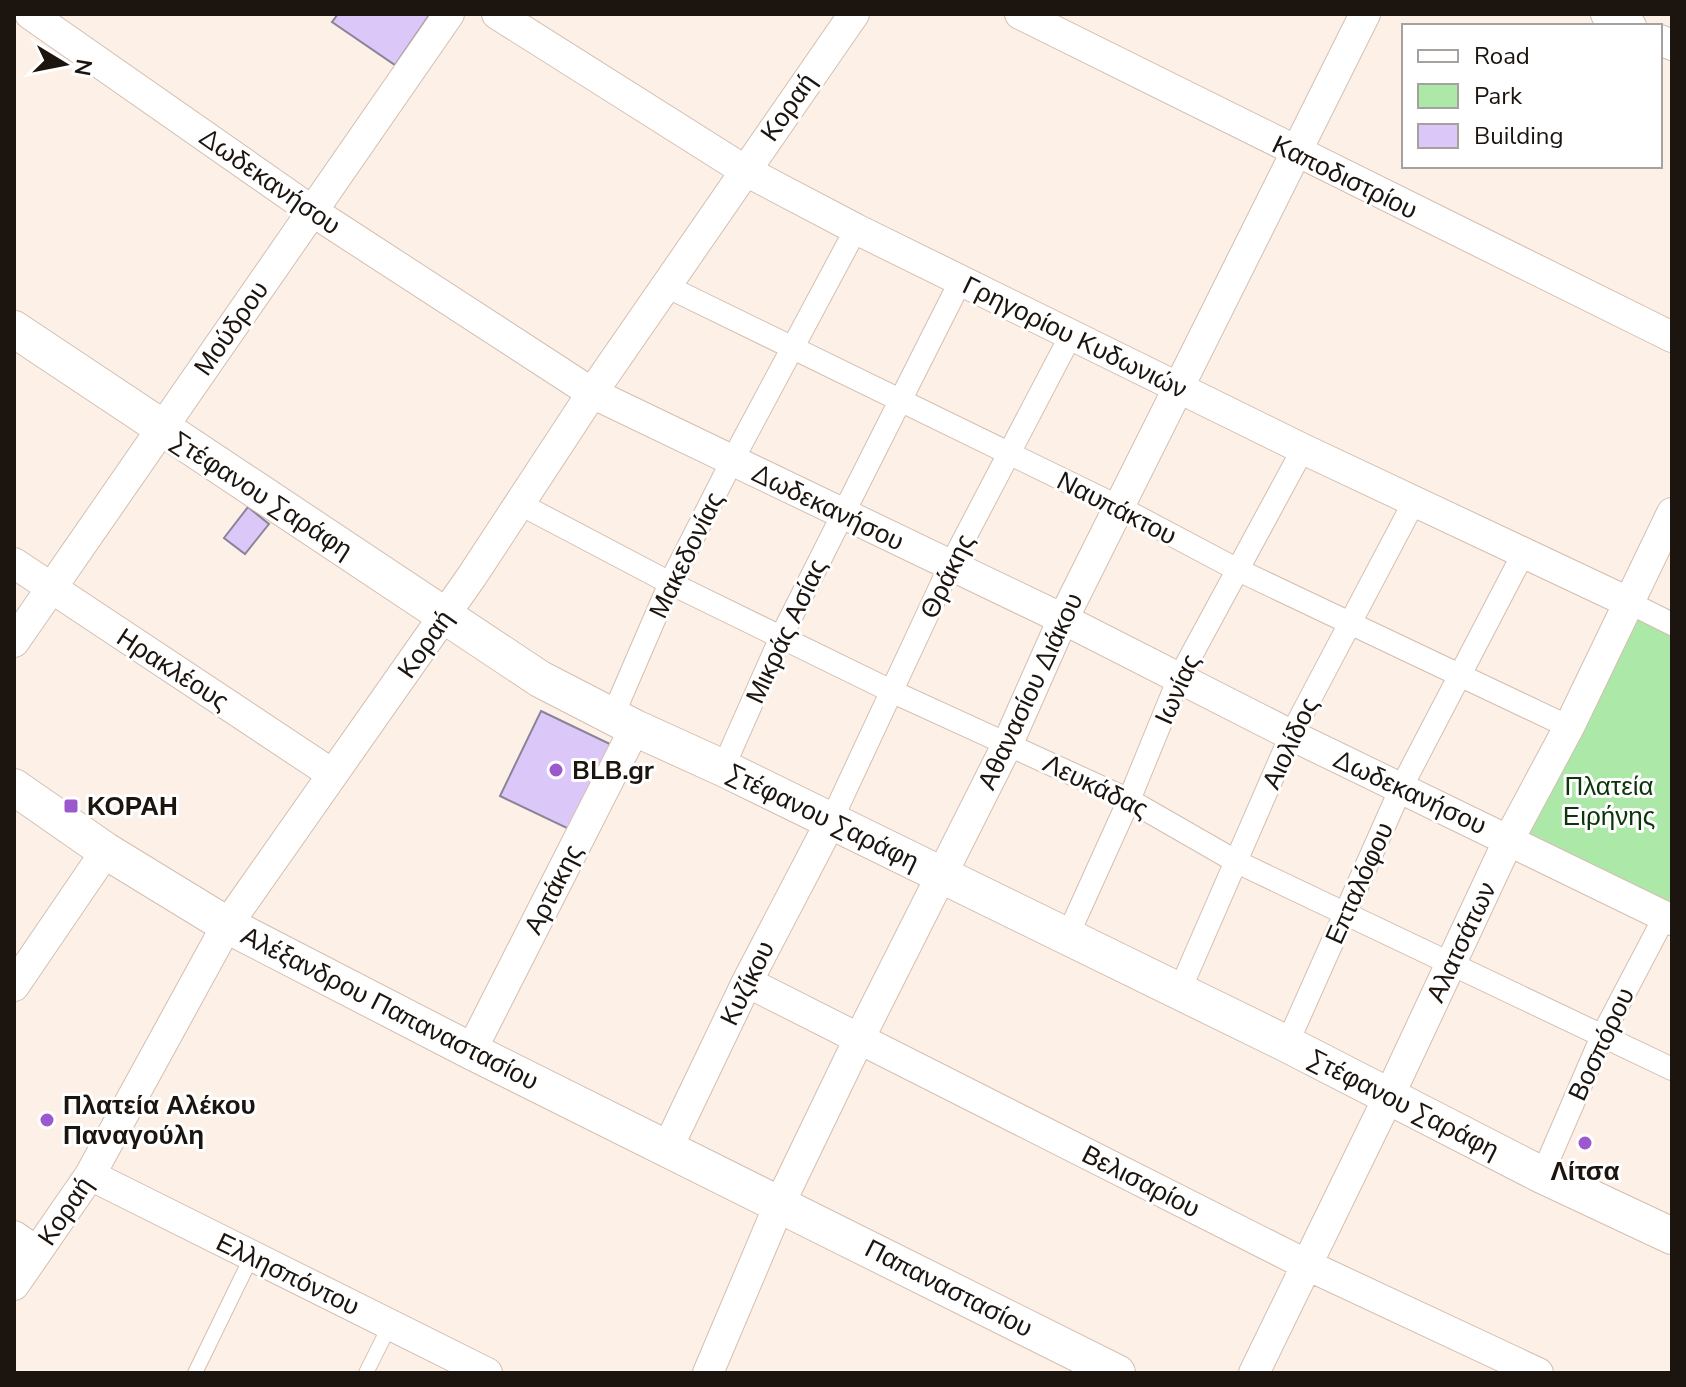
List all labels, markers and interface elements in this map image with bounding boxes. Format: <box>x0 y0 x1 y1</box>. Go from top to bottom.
north arrow <box>24 24 104 104</box>
legend <box>1402 24 1662 168</box>
text: Road <box>1474 40 1530 72</box>
text: N <box>67 57 99 78</box>
street label: Κοραή <box>752 66 824 148</box>
text: Park <box>1474 80 1523 112</box>
street label: Δωδεκανήσου <box>192 120 347 243</box>
text: Building <box>1474 120 1564 152</box>
street label: Καποδιστρίου <box>1266 127 1423 228</box>
street label: Γρηγορίου Κυδωνιών <box>957 268 1193 407</box>
street label: Μούδρου <box>186 274 277 383</box>
street label: Στέφανου Σαράφη <box>164 424 359 567</box>
street label: Δωδεκανήσου <box>746 456 910 559</box>
street label: Ναυπάκτου <box>1051 463 1183 554</box>
street label: Μακεδονίας <box>641 486 732 624</box>
street label: Θράκης <box>912 528 983 624</box>
street label: Μικράς Ασίας <box>738 553 835 709</box>
street label: Αθανασίου Διάκου <box>970 587 1091 795</box>
street label: Κοραή <box>389 603 461 685</box>
street label: Ηρακλέους <box>110 620 236 719</box>
street label: Ιωνίας <box>1146 648 1208 730</box>
street label: Αιολίδος <box>1254 692 1327 795</box>
street label: Δωδεκανήσου <box>1328 742 1492 843</box>
street label: Λευκάδας <box>1037 746 1154 827</box>
place label: BLB.gr <box>572 753 655 788</box>
street label: Στέφανου Σαράφη <box>721 756 925 879</box>
marker: BLB.gr <box>547 761 565 779</box>
park label: Πλατεία Ειρήνης <box>1563 769 1655 834</box>
place label: ΚΟΡΑΗ <box>87 789 178 824</box>
marker: ΚΟΡΑΗ <box>62 797 80 815</box>
street label: Επταλόφου <box>1317 817 1402 950</box>
street label: Αρτάκης <box>516 838 591 940</box>
street label: Αλατσάτων <box>1418 876 1505 1008</box>
street label: Αλέξανδρου Παπαναστασίου <box>235 918 544 1099</box>
street label: Κυζίκου <box>712 935 783 1031</box>
street label: Βοσπόρου <box>1560 982 1643 1106</box>
street label: Στέφανου Σαράφη <box>1302 1041 1505 1168</box>
place label: Πλατεία Αλέκου Παναγούλη <box>63 1088 256 1153</box>
marker: Πλατεία Αλέκου Παναγούλη <box>38 1111 56 1129</box>
marker: Λίτσα <box>1576 1134 1594 1152</box>
street label: Βελισαρίου <box>1076 1137 1206 1226</box>
place label: Λίτσα <box>1550 1154 1620 1189</box>
street label: Κοραή <box>30 1170 101 1252</box>
street label: Ελλησπόντου <box>210 1225 365 1324</box>
street label: Παπαναστασίου <box>859 1231 1039 1346</box>

